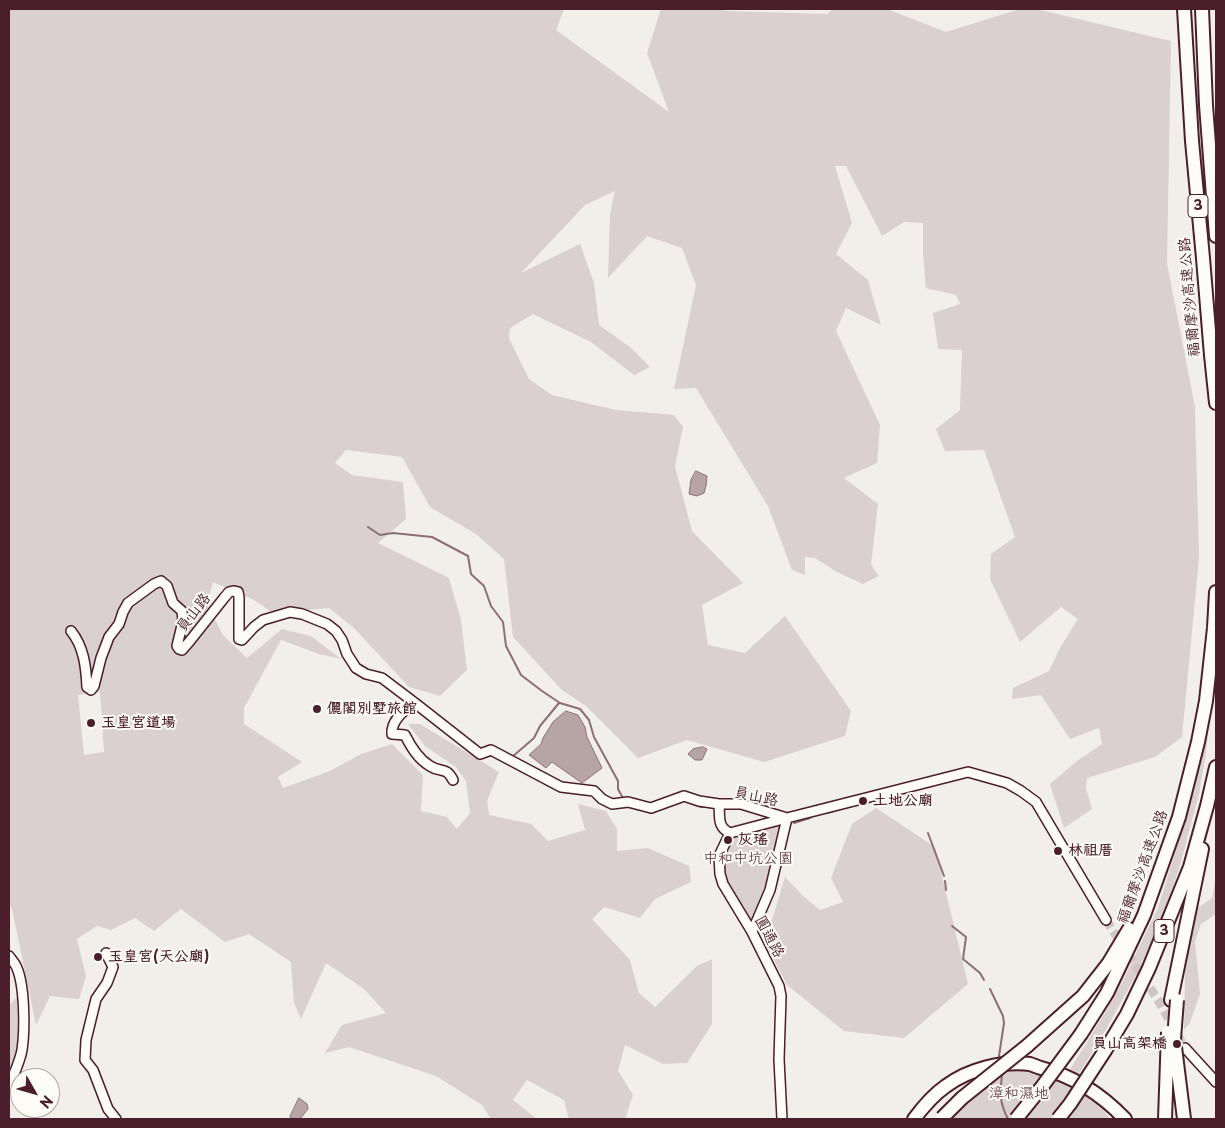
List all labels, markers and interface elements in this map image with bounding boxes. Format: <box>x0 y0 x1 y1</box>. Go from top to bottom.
road number: 3 <box>1188 195 1208 218</box>
street label: 福爾摩沙高速公路 <box>1176 236 1204 358</box>
street label: 員山路 <box>173 590 215 636</box>
place label: 儷閣別墅旅館 <box>327 700 417 718</box>
marker: 儷閣別墅旅館 <box>311 703 323 715</box>
place label: 玉皇宮道場 <box>101 714 176 732</box>
marker: 玉皇宮道場 <box>85 717 97 729</box>
street label: 員山路 <box>732 784 780 810</box>
place label: 土地公廟 <box>873 792 933 810</box>
marker: 土地公廟 <box>857 795 869 807</box>
street label: 福爾摩沙高速公路 <box>1114 808 1172 926</box>
place label: 灰瑤 <box>738 831 768 849</box>
marker: 灰瑤 <box>722 834 734 846</box>
place label: 林祖厝 <box>1068 842 1113 860</box>
marker: 林祖厝 <box>1052 845 1064 857</box>
park label: 中和中坑公園 <box>703 850 793 868</box>
street label: 圓通路 <box>750 913 788 961</box>
road number: 3 <box>1154 919 1174 942</box>
place label: 玉皇宮(天公廟) <box>108 948 209 966</box>
marker: 玉皇宮(天公廟) <box>92 951 104 963</box>
place label: 員山高架橋 <box>1092 1035 1167 1053</box>
marker: 員山高架橋 <box>1171 1038 1183 1050</box>
north arrow <box>10 1068 60 1118</box>
park label: 漳和濕地 <box>989 1085 1049 1103</box>
text: N <box>35 1091 58 1113</box>

